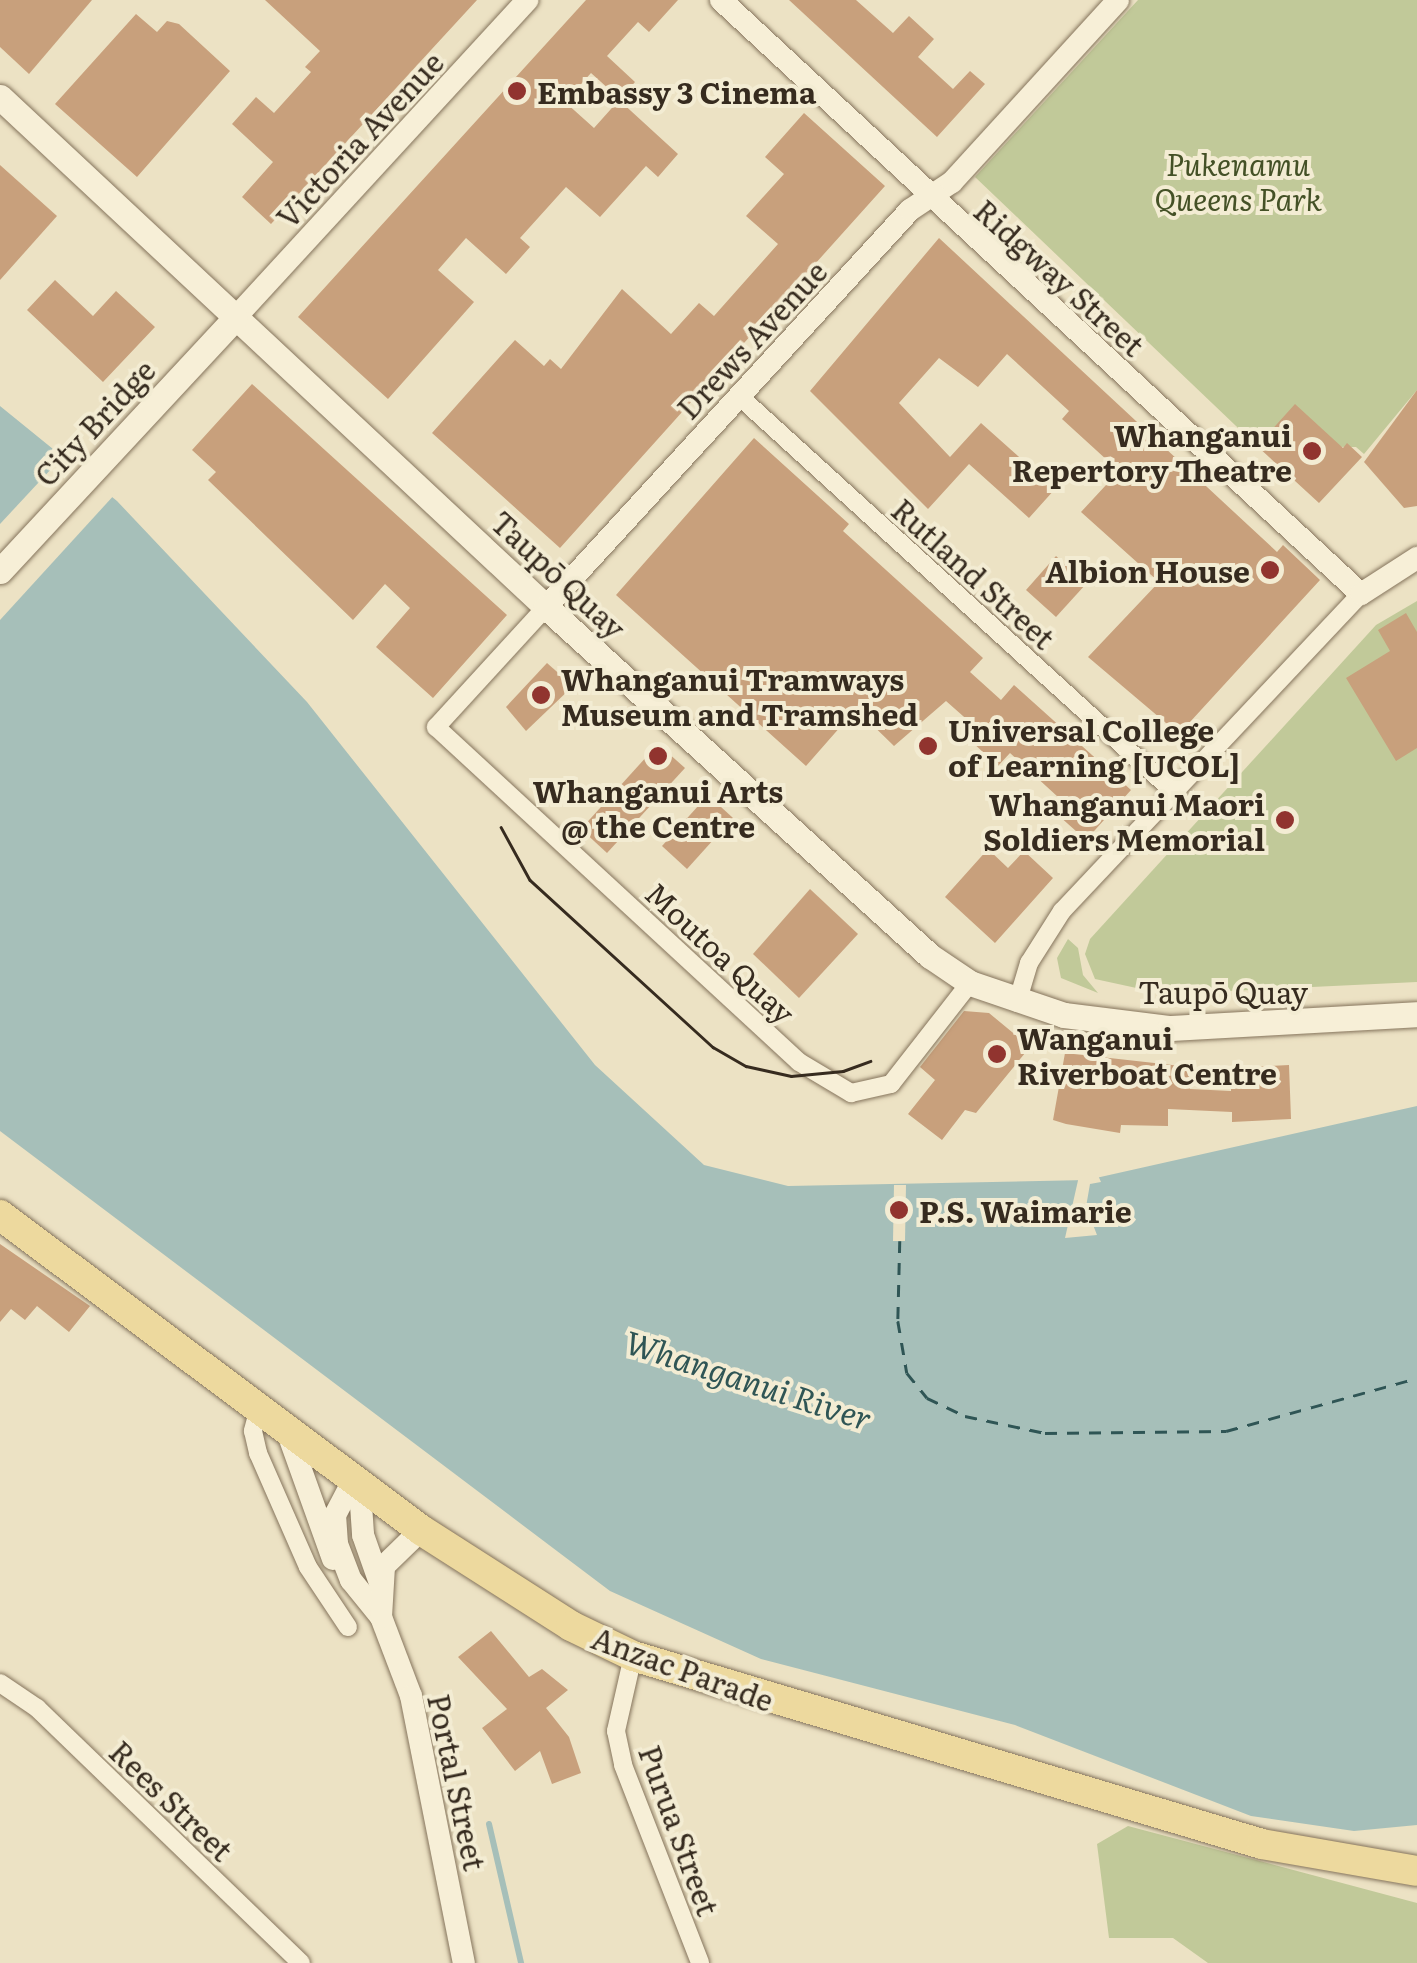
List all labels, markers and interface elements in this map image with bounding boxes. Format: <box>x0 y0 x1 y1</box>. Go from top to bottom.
street label: Victoria Avenue <box>268 43 450 235</box>
place label: Embassy 3 Cinema <box>537 73 816 109</box>
marker: Embassy 3 Cinema <box>506 80 528 102</box>
park label: Pukenamu Queens Park <box>1154 145 1322 216</box>
street label: Ridgway Street <box>968 191 1152 363</box>
street label: Drews Avenue <box>669 253 833 425</box>
street label: City Bridge <box>26 351 162 493</box>
place label: Whanganui Repertory Theatre <box>1012 416 1292 486</box>
marker: Whanganui Repertory Theatre <box>1301 440 1323 462</box>
street label: Rutland Street <box>885 491 1063 655</box>
street label: Taupō Quay <box>484 503 634 645</box>
place label: Albion House <box>1045 552 1250 588</box>
marker: Albion House <box>1259 559 1281 581</box>
place label: Whanganui Tramways Museum and Tramshed <box>561 660 918 730</box>
marker: Whanganui Tramways Museum and Tramshed <box>530 684 552 706</box>
place label: Universal College of Learning [UCOL] <box>948 711 1240 782</box>
marker: Universal College of Learning [UCOL] <box>917 735 939 757</box>
marker: Whanganui Arts @ the Centre <box>647 745 669 767</box>
place label: Whanganui Arts @ the Centre <box>533 772 783 842</box>
place label: Whanganui Maori Soldiers Memorial <box>983 785 1265 856</box>
marker: Whanganui Maori Soldiers Memorial <box>1274 809 1296 831</box>
street label: Moutoa Quay <box>639 874 803 1030</box>
street label: Taupō Quay <box>1138 973 1308 1009</box>
place label: Wanganui Riverboat Centre <box>1017 1019 1277 1090</box>
marker: Wanganui Riverboat Centre <box>986 1043 1008 1065</box>
place label: P.S. Waimarie <box>919 1192 1132 1228</box>
marker: P.S. Waimarie <box>888 1199 910 1221</box>
water label: Whanganui River <box>621 1321 877 1437</box>
street label: Anzac Parade <box>587 1618 779 1718</box>
street label: Portal Street <box>422 1691 494 1873</box>
street label: Rees Street <box>103 1733 241 1867</box>
street label: Purua Street <box>633 1740 727 1920</box>

